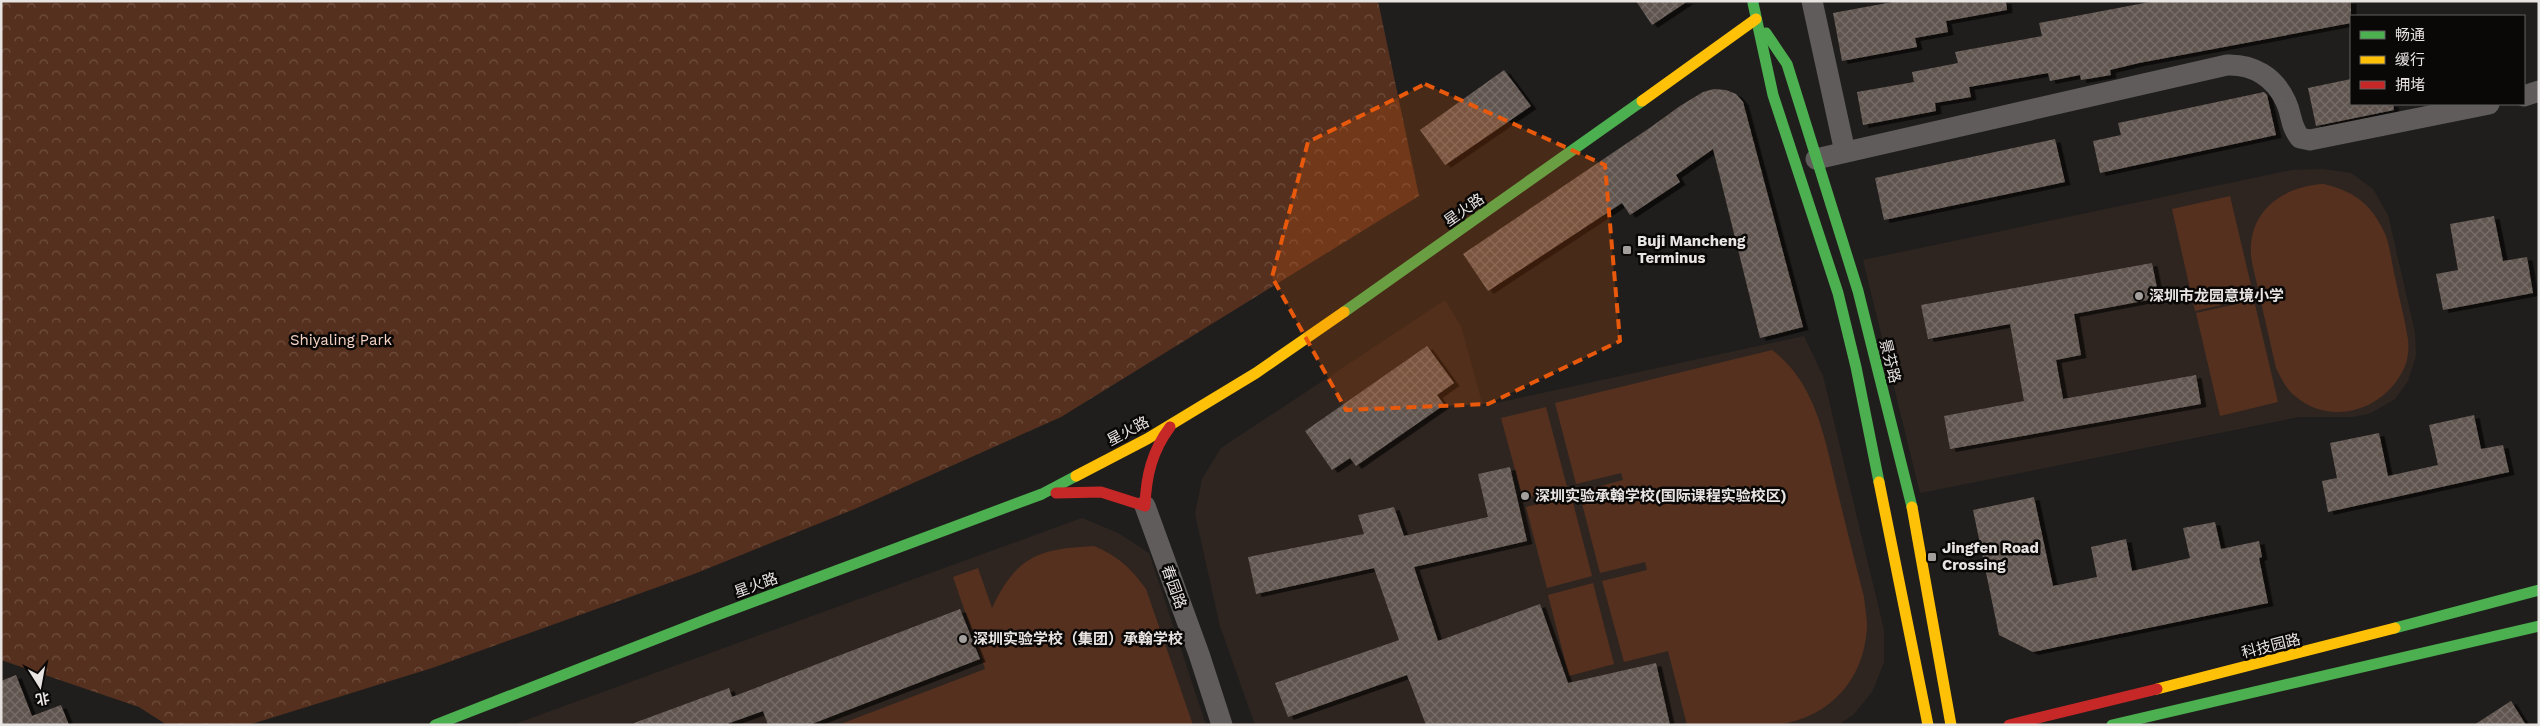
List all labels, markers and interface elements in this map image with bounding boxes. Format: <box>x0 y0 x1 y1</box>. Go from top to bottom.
legend <box>2350 15 2525 105</box>
text: 畅通 <box>2395 26 2425 44</box>
text: 缓行 <box>2395 51 2425 69</box>
text: 拥堵 <box>2395 76 2425 94</box>
street label: 星火路 <box>1440 190 1488 230</box>
place label: Buji Mancheng Terminus <box>1637 232 1746 267</box>
marker: Buji Mancheng Terminus <box>1621 244 1633 256</box>
place label: 深圳市龙园意境小学 <box>2149 287 2284 305</box>
marker: 深圳市龙园意境小学 <box>2133 290 2145 302</box>
park label: Shiyaling Park <box>290 331 393 349</box>
street label: 景芬路 <box>1876 337 1904 385</box>
street label: 星火路 <box>1104 412 1152 450</box>
place label: 深圳实验承翰学校(国际课程实验校区) <box>1535 487 1787 505</box>
marker: 深圳实验承翰学校(国际课程实验校区) <box>1519 490 1531 502</box>
place label: Jingfen Road Crossing <box>1942 539 2039 574</box>
marker: Jingfen Road Crossing <box>1926 551 1938 563</box>
street label: 春园路 <box>1158 563 1190 611</box>
street label: 星火路 <box>732 569 780 601</box>
place label: 深圳实验学校（集团）承翰学校 <box>973 630 1183 648</box>
street label: 科技园路 <box>2240 630 2302 662</box>
marker: 深圳实验学校（集团）承翰学校 <box>957 633 969 645</box>
north arrow <box>15 661 65 711</box>
text: 北 <box>34 690 51 708</box>

